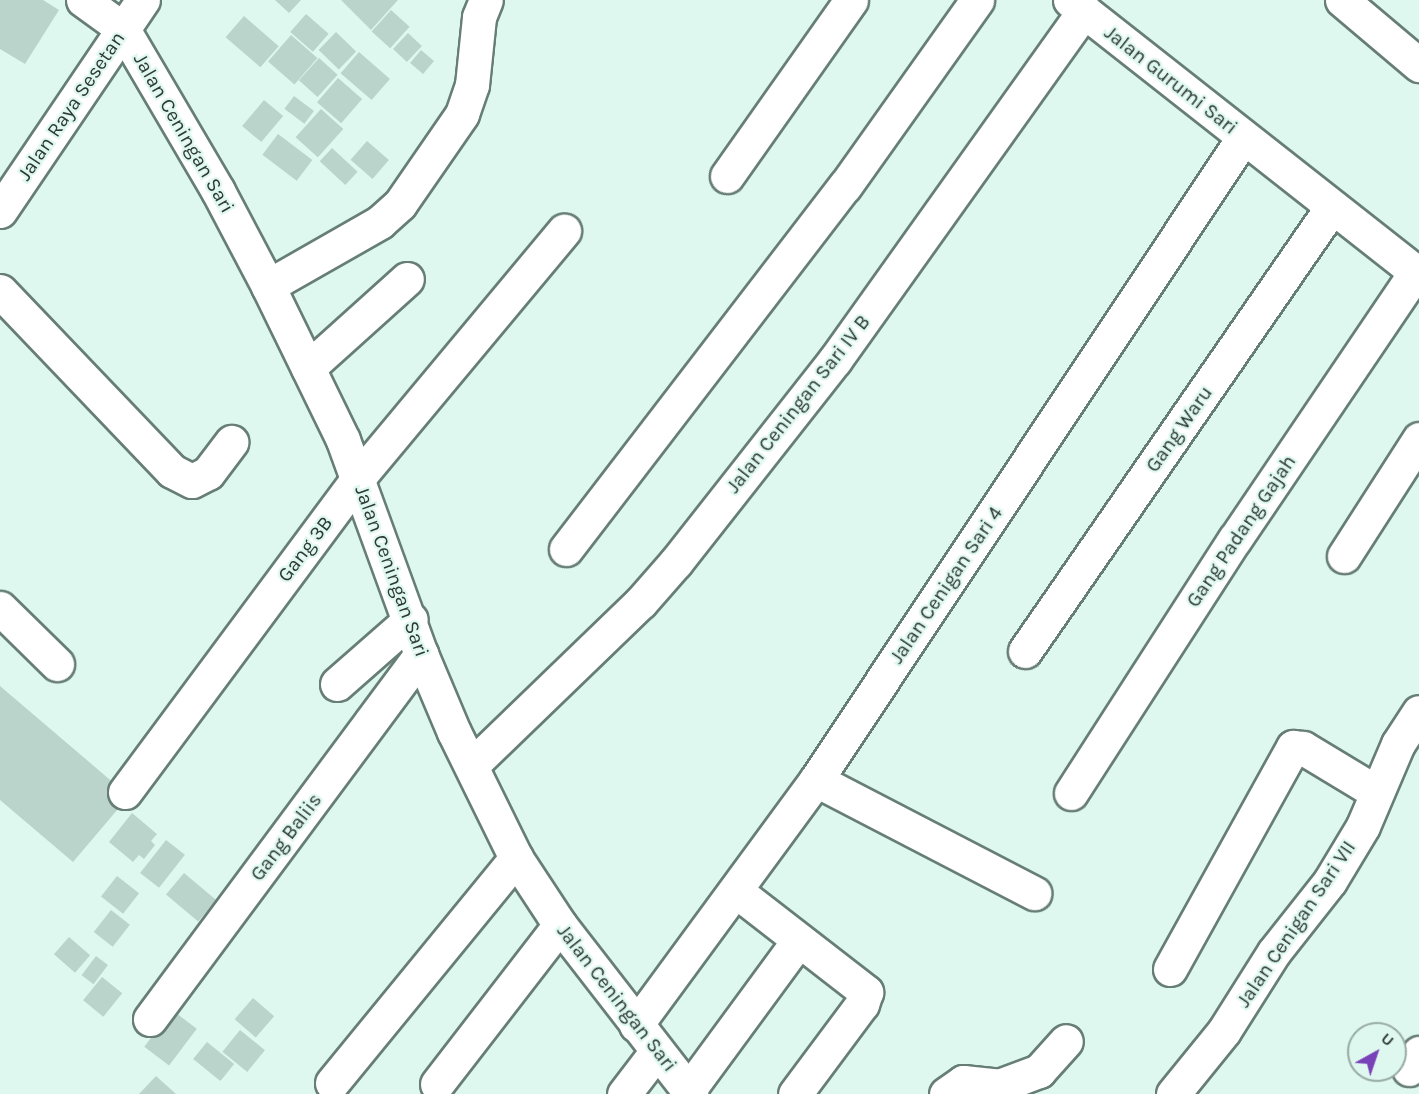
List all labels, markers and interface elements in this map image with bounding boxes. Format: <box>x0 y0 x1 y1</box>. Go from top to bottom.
street label: Jalan Gurumi Sari <box>1100 21 1242 139</box>
street label: Jalan Raya Sesetan <box>12 27 130 185</box>
street label: Jalan Ceningan Sari <box>128 49 240 217</box>
street label: Jalan Ceningan Sari IV B <box>721 310 875 498</box>
street label: Gang Waru <box>1141 381 1217 477</box>
street label: Gang Padang Gajah <box>1181 450 1301 612</box>
street label: Jalan Ceningan Sari <box>350 482 434 660</box>
street label: Jalan Cenigan Sari 4 <box>884 502 1008 668</box>
street label: Gang 3B <box>272 511 338 587</box>
street label: Gang Baliis <box>245 788 327 886</box>
street label: Jalan Cenigan Sari VII <box>1231 836 1361 1012</box>
street label: Jalan Ceningan Sari <box>552 919 682 1077</box>
north arrow <box>1347 1022 1407 1082</box>
text: U <box>1377 1029 1398 1050</box>

